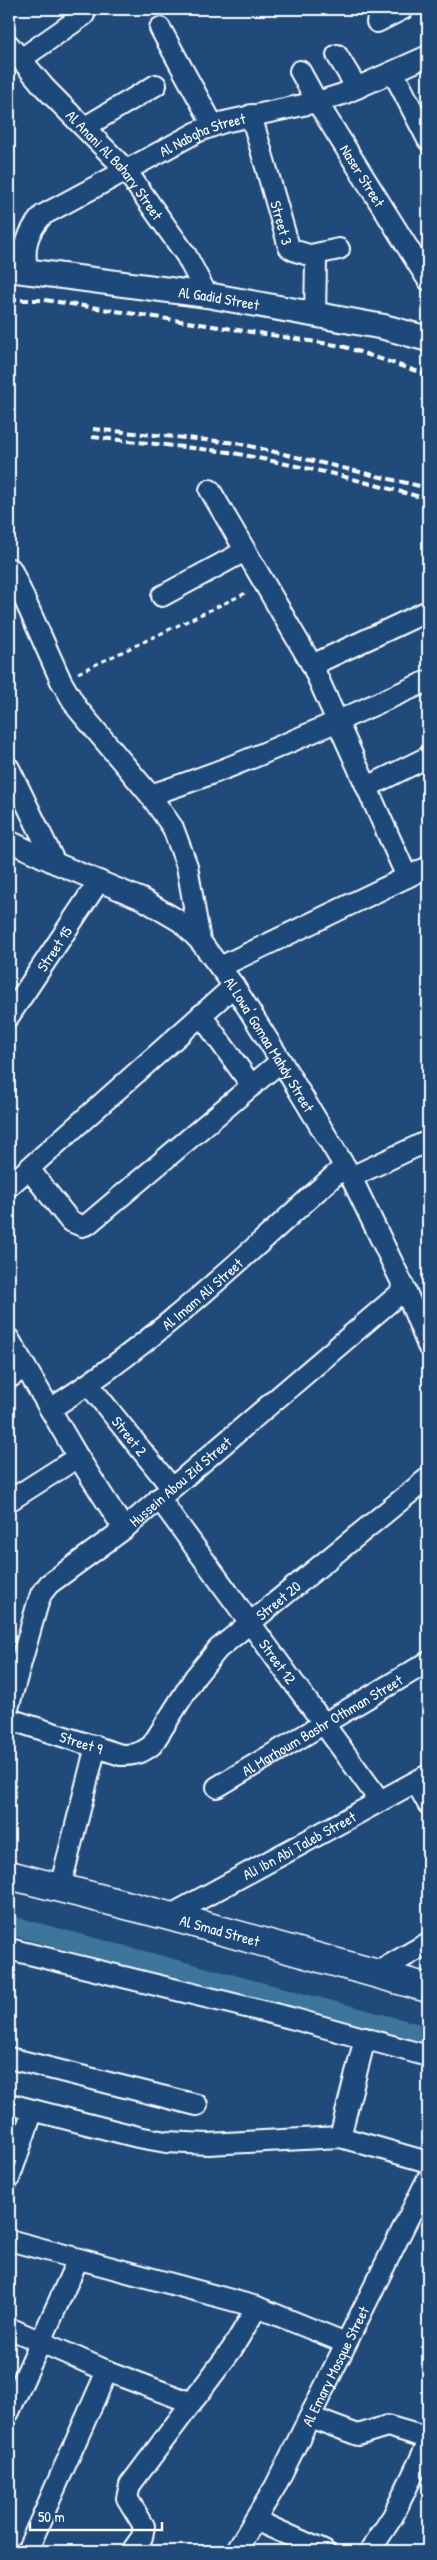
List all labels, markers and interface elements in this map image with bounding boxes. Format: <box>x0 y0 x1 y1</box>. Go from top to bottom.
street label: Al Anani Al Bahary Street <box>62 105 169 225</box>
street label: Al Nabgha Street <box>155 107 248 161</box>
street label: Naser Street <box>335 140 391 211</box>
street label: Street 3 <box>266 198 298 247</box>
street label: Al Gadid Street <box>177 281 262 315</box>
street label: Street 15 <box>31 921 77 975</box>
street label: Al Lowa' Gomaa Mahdy Street <box>220 972 320 1116</box>
street label: Al Imam Ali Street <box>157 1252 248 1335</box>
street label: Street 2 <box>107 1411 152 1460</box>
street label: Hussein Abou Zid Street <box>124 1431 236 1531</box>
street label: Street 20 <box>251 1575 305 1625</box>
street label: Street 12 <box>255 1634 302 1688</box>
street label: Al Marhoum Bashr Othman Street <box>238 1669 407 1781</box>
street label: Street 9 <box>57 1726 106 1759</box>
street label: Ali Ibn Abi Taleb Street <box>239 1805 360 1885</box>
street label: Al Smad Street <box>178 1909 263 1951</box>
street label: Al Emary Mosque Street <box>296 2302 374 2429</box>
scale bar <box>30 2500 162 2532</box>
text: 50 m <box>38 2506 65 2527</box>

